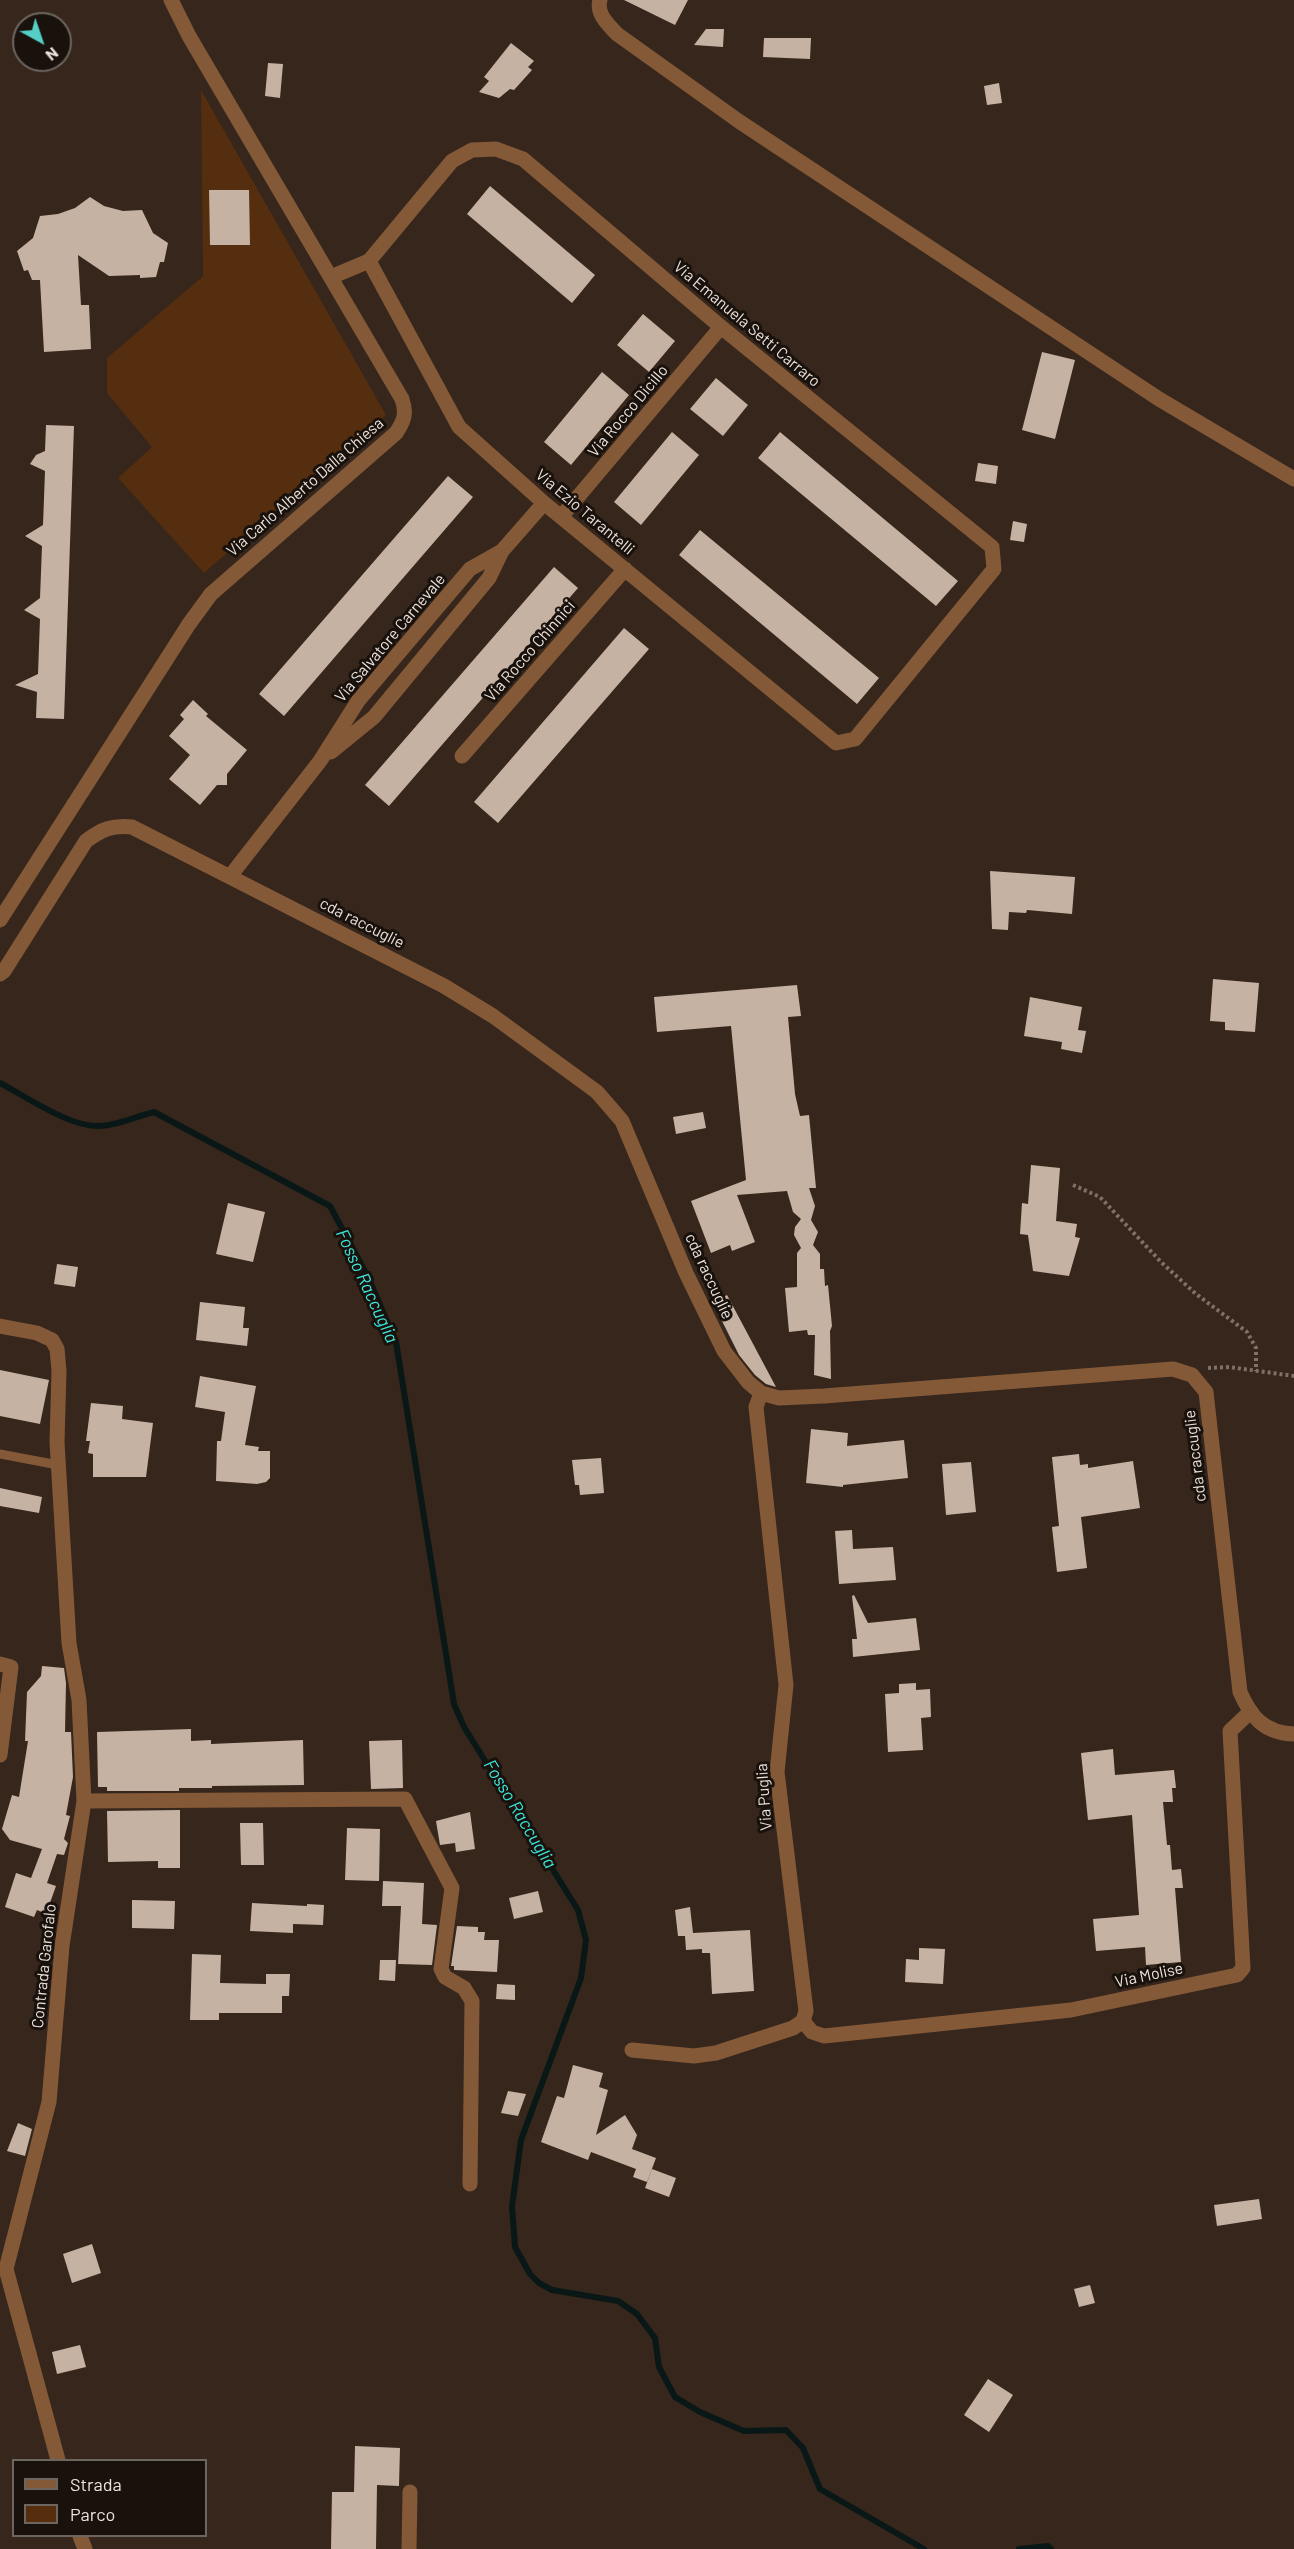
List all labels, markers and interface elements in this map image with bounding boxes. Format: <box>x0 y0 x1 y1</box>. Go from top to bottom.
north arrow <box>12 12 72 72</box>
text: N <box>42 44 63 65</box>
street label: Via Emanuela Setti Carraro <box>670 257 824 391</box>
street label: Via Rocco Dicillo <box>584 361 672 461</box>
street label: Via Carlo Alberto Dalla Chiesa <box>223 414 387 560</box>
street label: Via Ezio Tarantelli <box>532 465 638 559</box>
street label: Via Salvatore Carnevale <box>331 570 449 706</box>
street label: Via Rocco Chinnici <box>481 596 579 706</box>
street label: cda raccuglie <box>316 893 408 953</box>
water label: Fosso Raccuglia <box>331 1226 403 1346</box>
street label: cda raccuglie <box>681 1230 737 1322</box>
street label: cda raccuglie <box>1180 1409 1210 1503</box>
water label: Fosso Raccuglia <box>479 1756 561 1872</box>
street label: Via Puglia <box>752 1763 776 1831</box>
street label: Contrada Garofalo <box>28 1903 60 2029</box>
street label: Via Molise <box>1113 1958 1185 1992</box>
legend <box>12 2459 207 2537</box>
text: Strada <box>70 2473 122 2495</box>
text: Parco <box>70 2503 115 2525</box>

